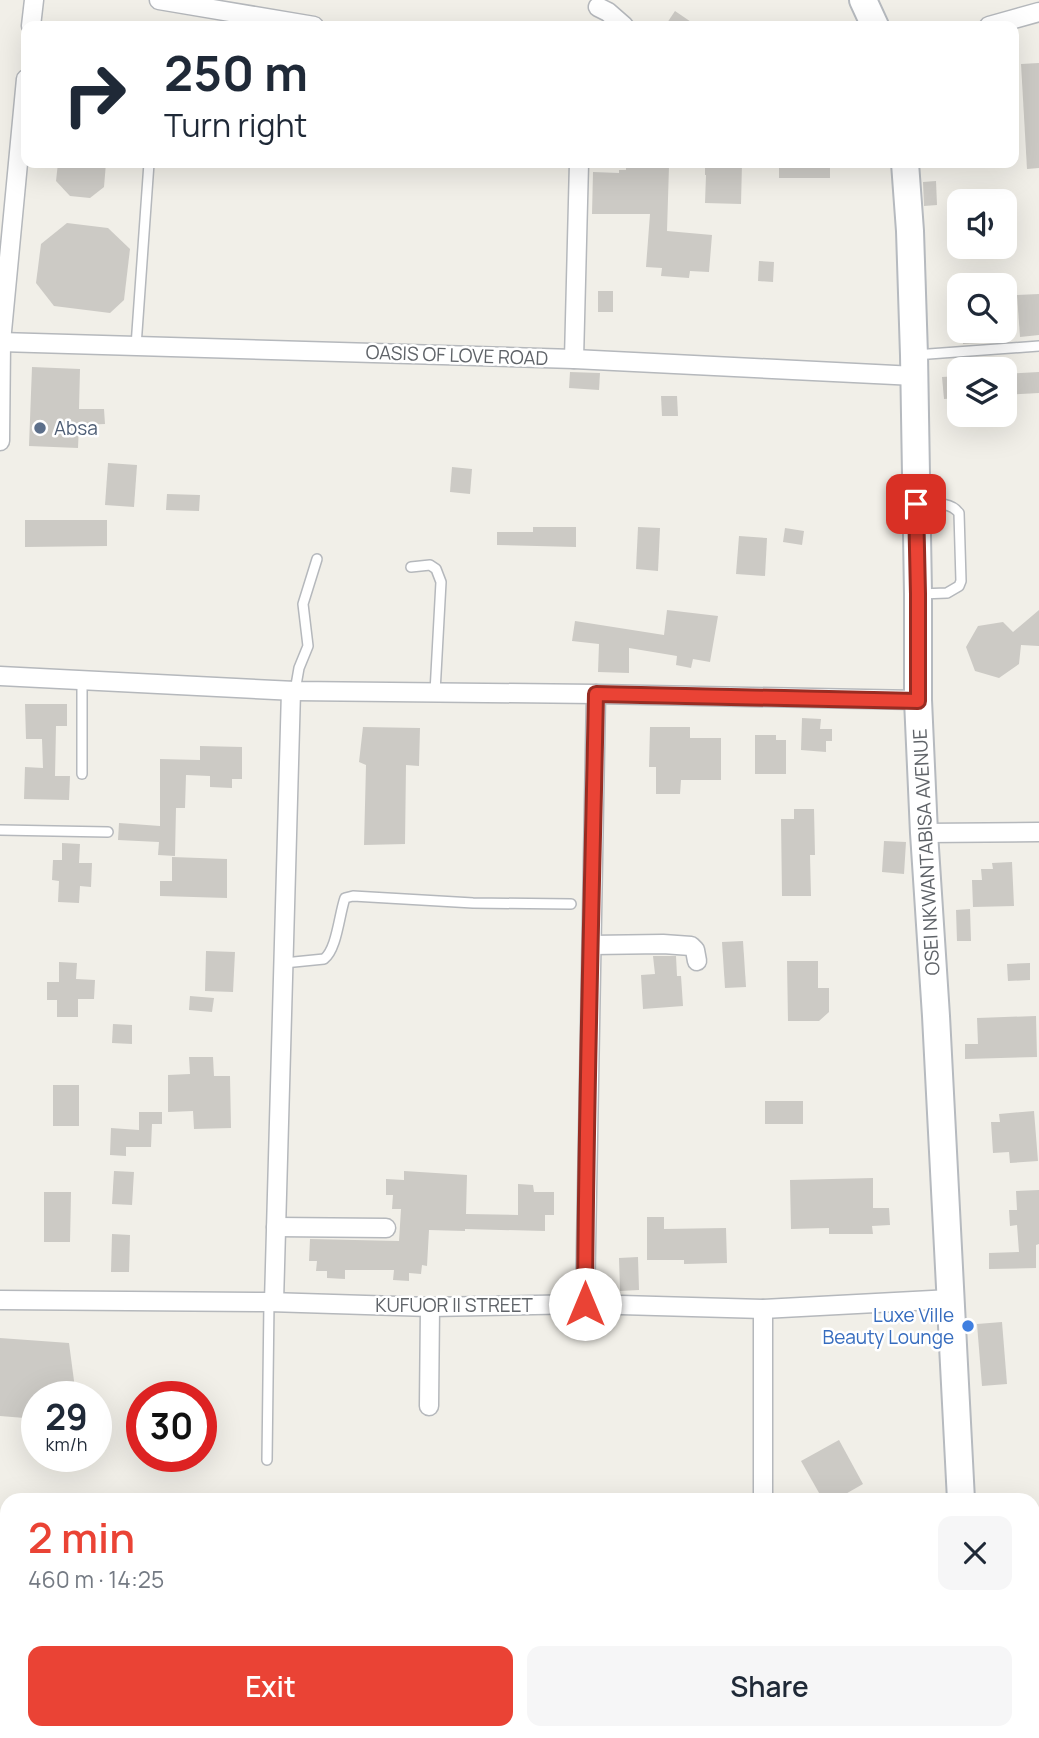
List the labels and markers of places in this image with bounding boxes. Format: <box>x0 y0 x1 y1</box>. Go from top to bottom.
place label: Absa <box>54 415 98 441</box>
marker: Absa <box>32 420 48 436</box>
pin <box>886 474 946 534</box>
place label: Luxe Ville Beauty Lounge <box>823 1302 954 1350</box>
marker: Luxe Ville Beauty Lounge <box>960 1318 976 1334</box>

